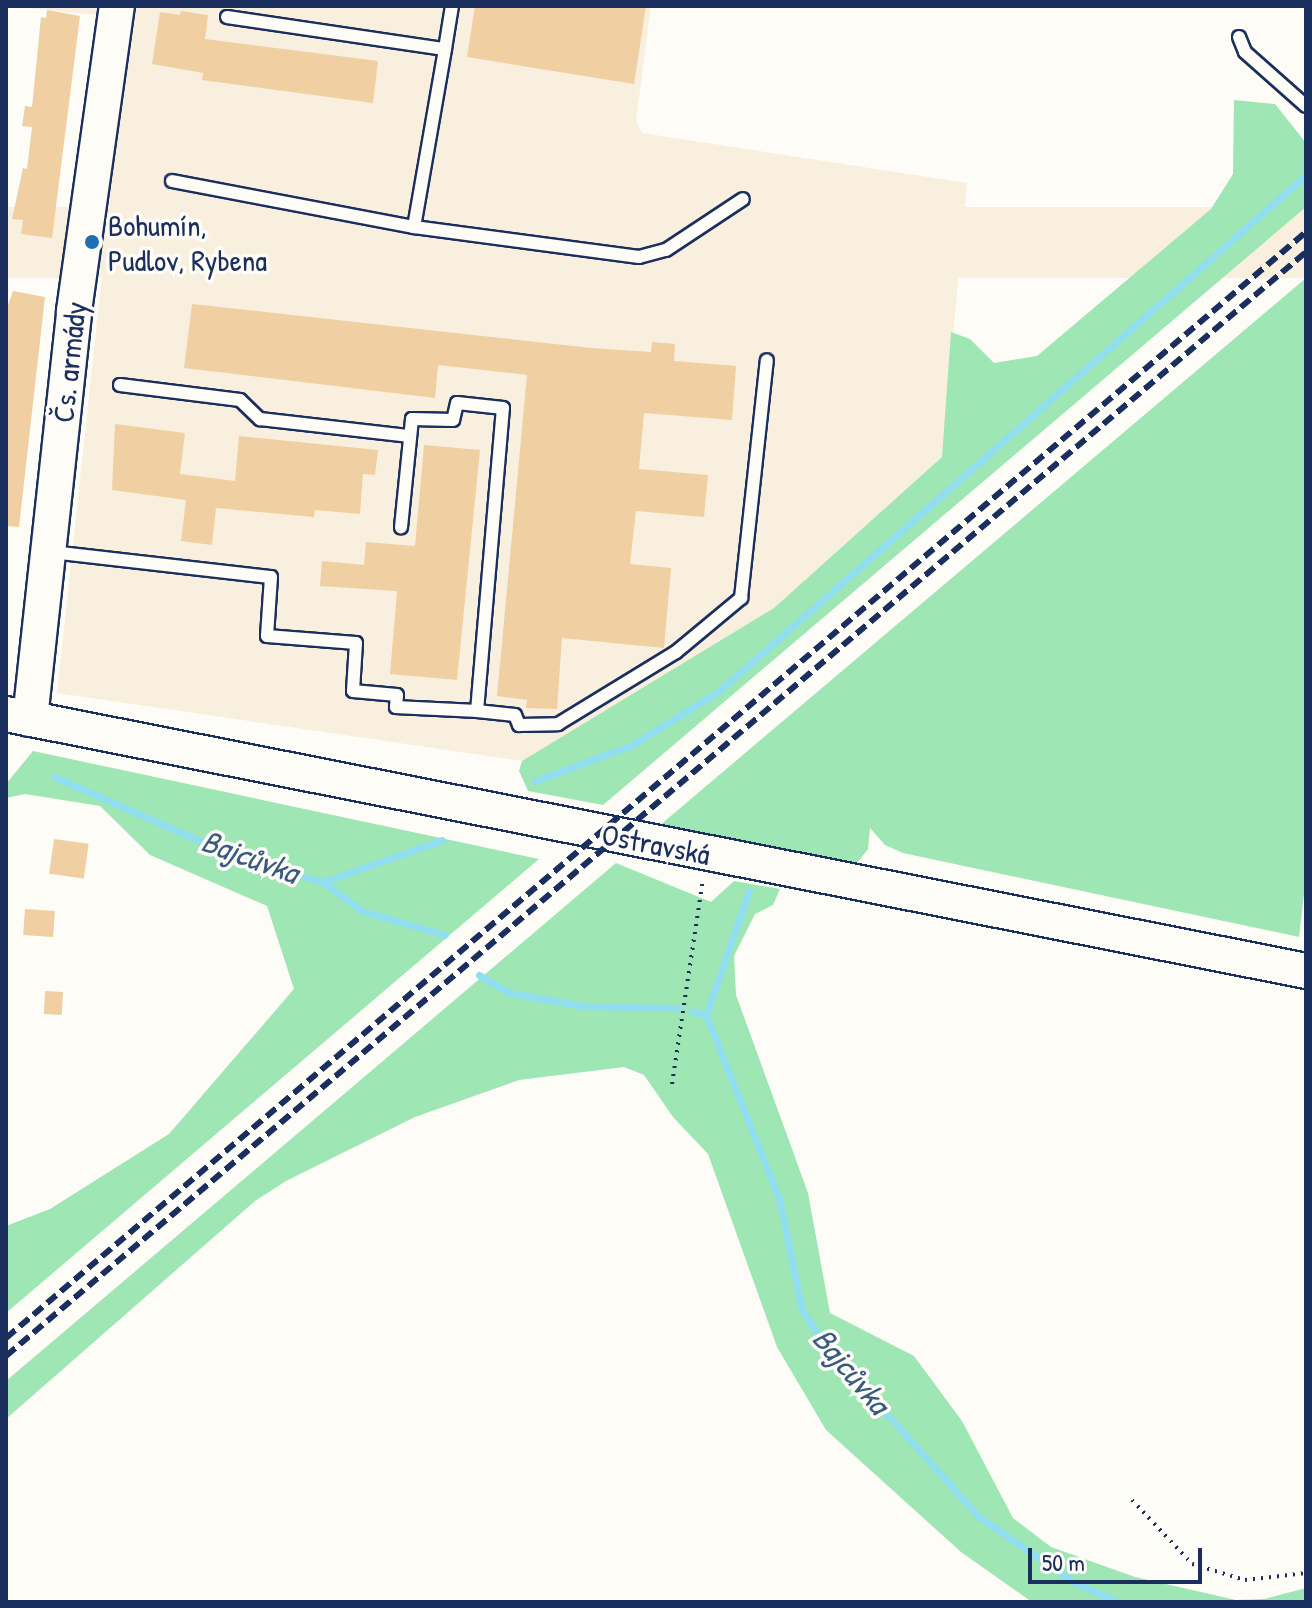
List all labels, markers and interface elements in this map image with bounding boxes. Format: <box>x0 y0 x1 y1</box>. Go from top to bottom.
place label: Bohumín, Pudlov, Rybena <box>108 207 267 278</box>
marker: Bohumín, Pudlov, Rybena <box>83 233 101 251</box>
street label: Čs. armády <box>45 300 93 424</box>
street label: Ostravská <box>599 816 713 872</box>
water label: Bajcůvka <box>196 822 304 892</box>
water label: Bajcůvka <box>804 1320 898 1422</box>
scale bar <box>1032 1532 1206 1582</box>
text: 50 m <box>1042 1546 1085 1578</box>

